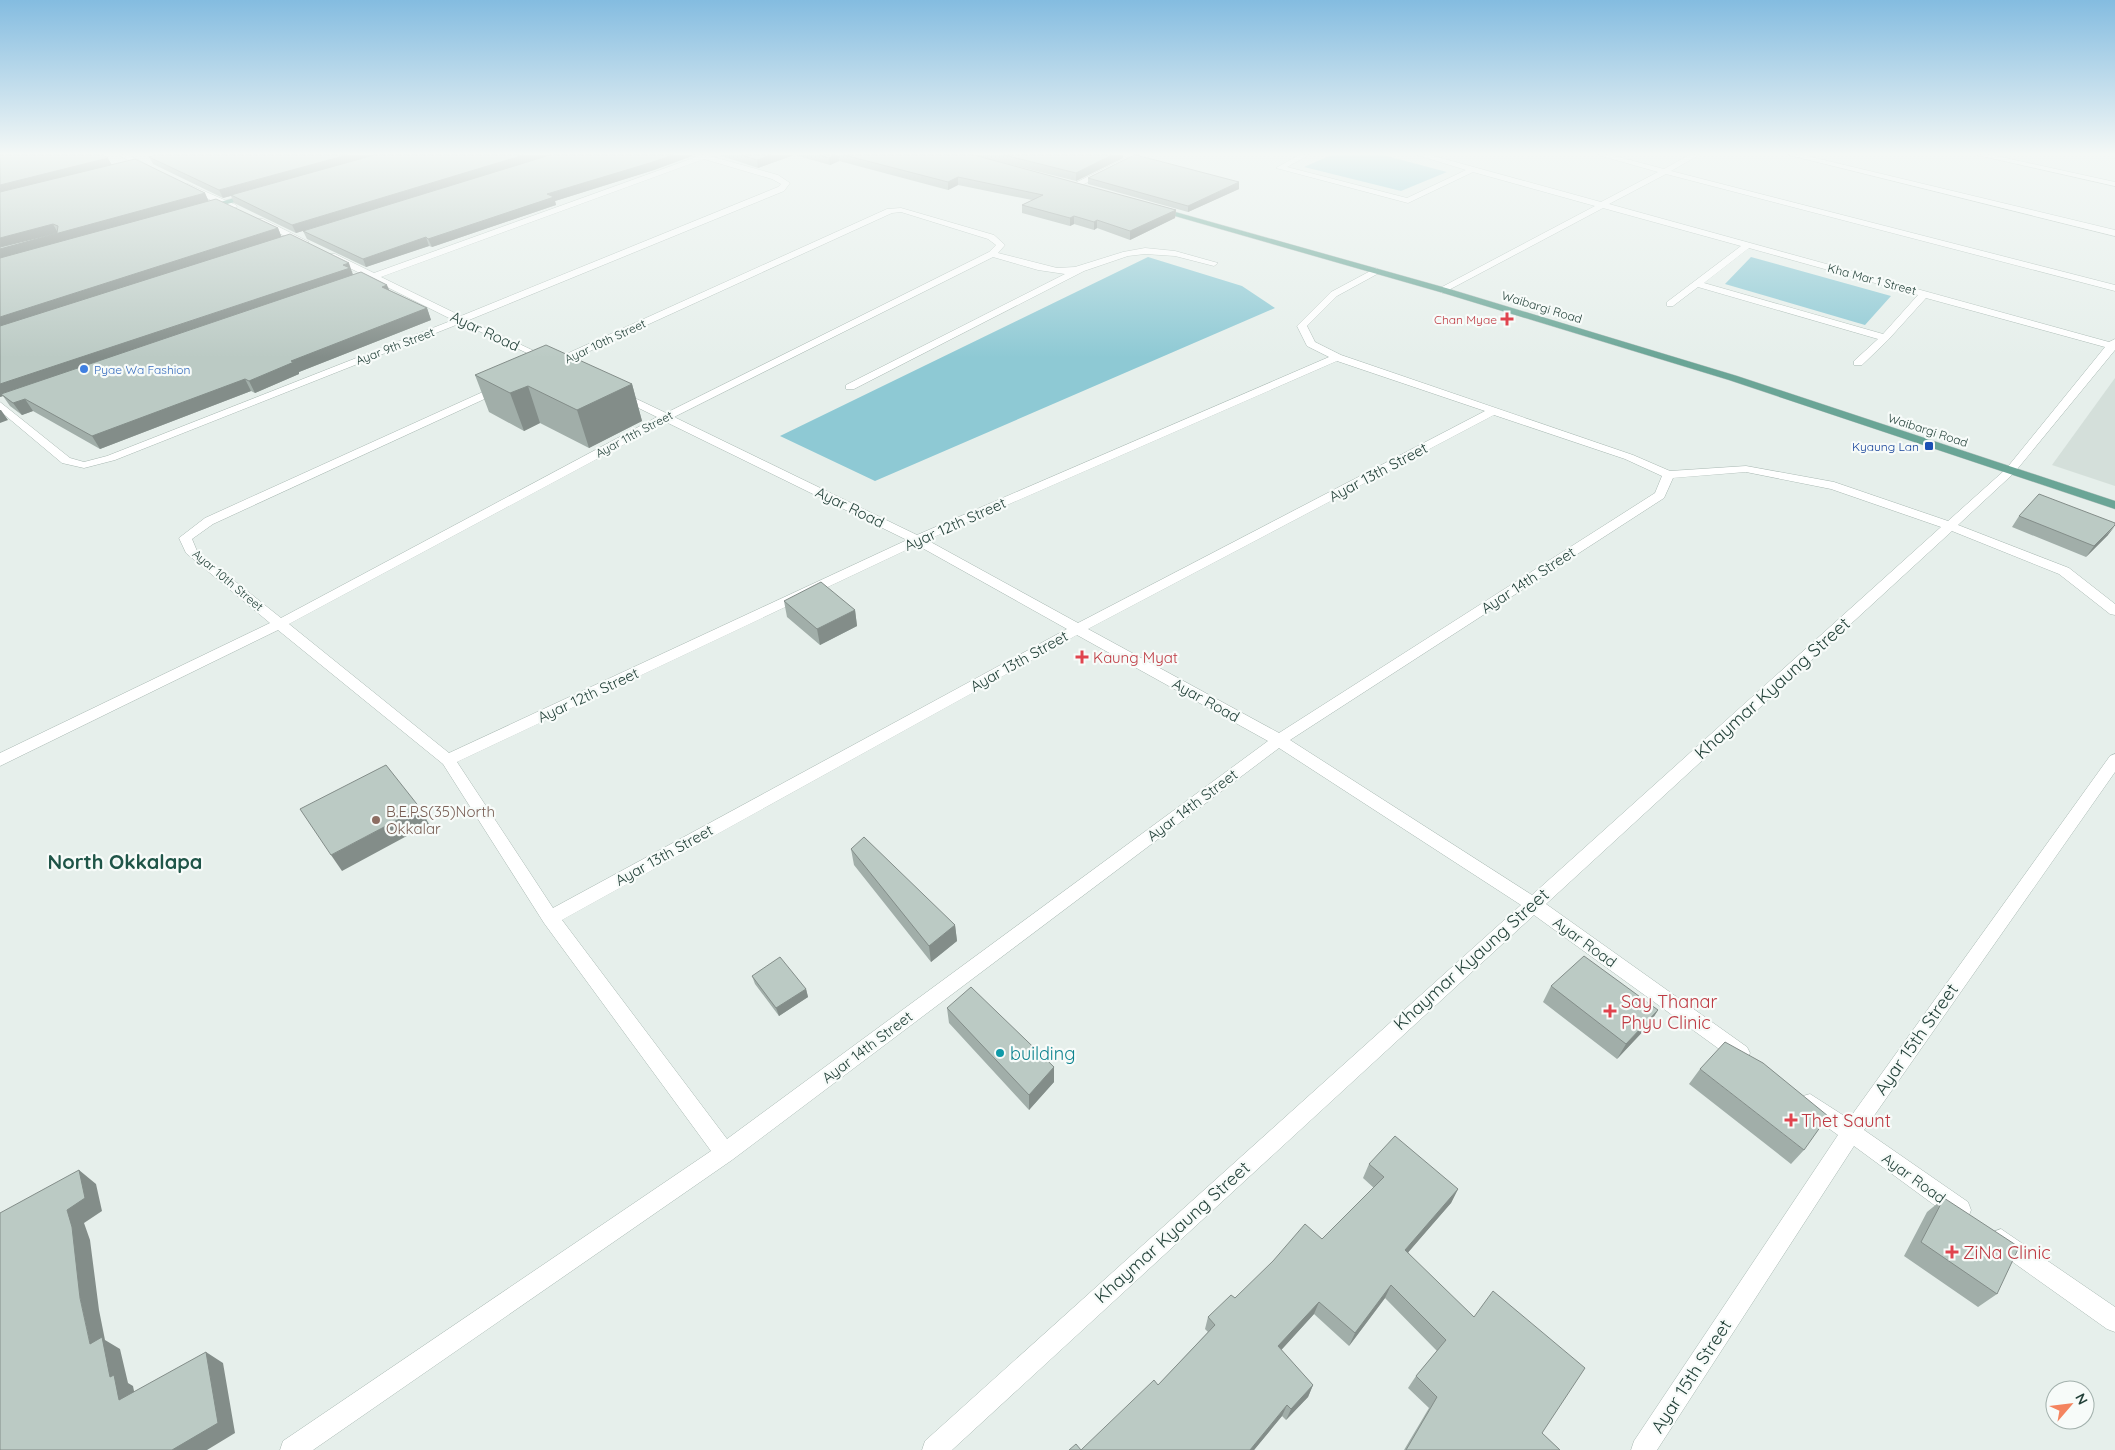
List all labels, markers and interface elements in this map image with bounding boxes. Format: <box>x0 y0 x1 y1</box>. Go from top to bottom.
street label: Kha Mar 1 Street <box>1826 260 1918 298</box>
street label: Waibargi Road <box>1500 288 1584 326</box>
street label: Ayar Road <box>447 307 523 355</box>
place label: Chan Myae <box>1434 312 1497 327</box>
marker: Chan Myae <box>1501 313 1513 325</box>
street label: Ayar 10th Street <box>562 316 648 366</box>
street label: Ayar 9th Street <box>354 324 436 368</box>
place label: Pyae Wa Fashion <box>94 362 190 377</box>
marker: Pyae Wa Fashion <box>78 363 90 375</box>
street label: Ayar 11th Street <box>593 407 675 461</box>
street label: Waibargi Road <box>1886 410 1970 450</box>
street label: Ayar 13th Street <box>1325 438 1431 506</box>
place label: Kyaung Lan <box>1852 439 1919 454</box>
marker: Kyaung Lan <box>1923 440 1935 452</box>
street label: Ayar Road <box>813 482 887 532</box>
street label: Ayar 12th Street <box>901 493 1009 555</box>
street label: Ayar 14th Street <box>1477 542 1579 618</box>
street label: Ayar 10th Street <box>189 546 267 614</box>
street label: Khaymar Kyaung Street <box>1689 612 1855 764</box>
street label: Ayar 13th Street <box>967 626 1071 696</box>
place label: Kaung Myat <box>1093 648 1178 667</box>
marker: Kaung Myat <box>1075 650 1089 664</box>
street label: Ayar 12th Street <box>534 663 642 727</box>
street label: Ayar Road <box>1169 674 1243 726</box>
street label: Ayar 14th Street <box>1143 765 1241 845</box>
place label: B.E.P.S(35)North Okkalar <box>386 802 495 838</box>
marker: B.E.P.S(35)North Okkalar <box>370 814 382 826</box>
street label: Ayar 13th Street <box>612 820 716 890</box>
district label: North Okkalapa <box>48 849 202 874</box>
street label: Khaymar Kyaung Street <box>1388 883 1554 1035</box>
street label: Ayar Road <box>1549 913 1621 971</box>
street label: Ayar 15th Street <box>1869 979 1963 1099</box>
place label: Say Thanar Phyu Clinic <box>1621 990 1717 1034</box>
marker: Say Thanar Phyu Clinic <box>1603 1004 1617 1018</box>
street label: Ayar 14th Street <box>818 1007 916 1087</box>
place label: building <box>1010 1042 1075 1065</box>
marker: building <box>994 1047 1006 1059</box>
place label: Thet Saunt <box>1801 1109 1891 1132</box>
marker: Thet Saunt <box>1785 1114 1797 1126</box>
street label: Ayar Road <box>1878 1149 1950 1207</box>
street label: Khaymar Kyaung Street <box>1089 1156 1255 1308</box>
place label: ZiNa Clinic <box>1963 1241 2051 1264</box>
marker: ZiNa Clinic <box>1945 1245 1959 1259</box>
street label: Ayar 15th Street <box>1646 1315 1736 1437</box>
north arrow <box>2045 1380 2095 1430</box>
text: N <box>2071 1390 2092 1408</box>

